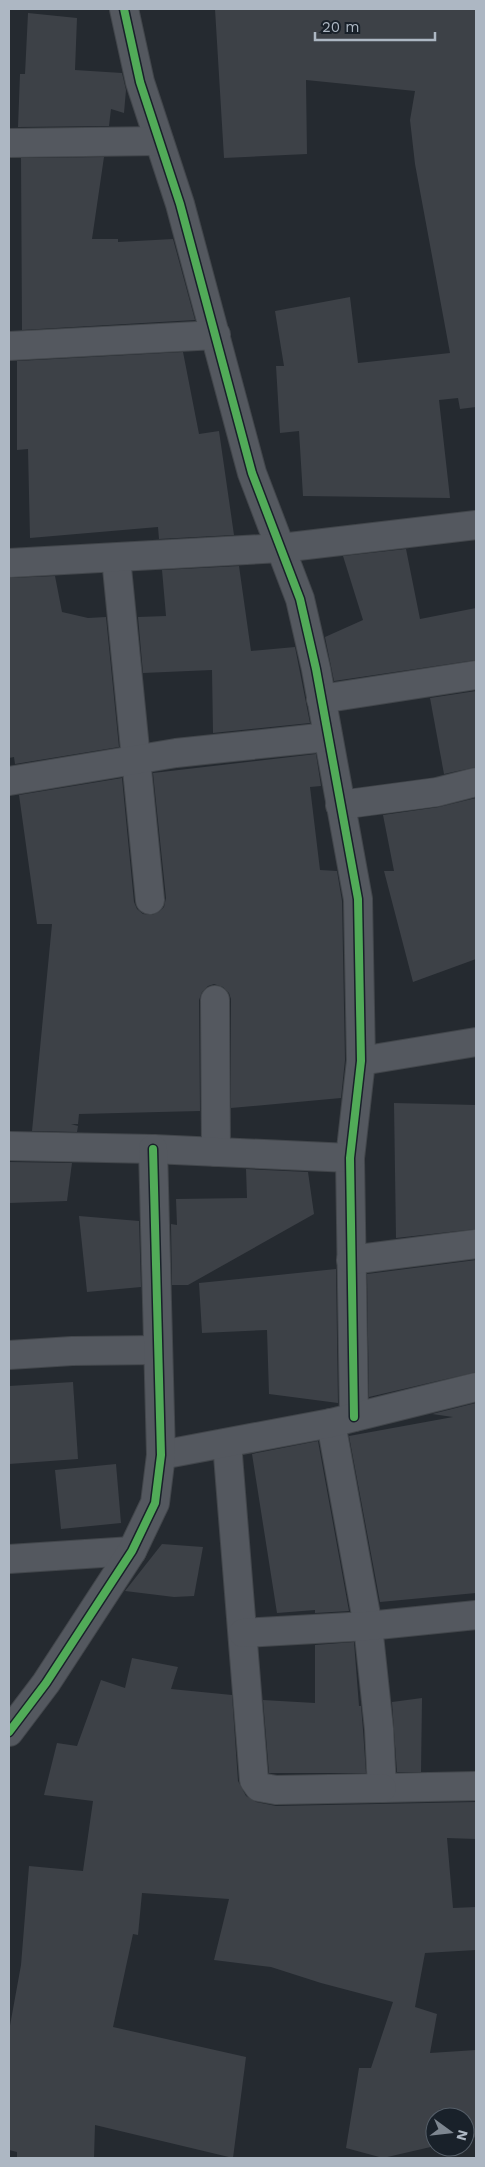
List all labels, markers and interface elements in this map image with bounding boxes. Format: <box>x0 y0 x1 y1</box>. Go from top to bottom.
scale bar <box>315 10 435 42</box>
text: 20 m <box>322 18 360 36</box>
north arrow <box>425 2107 475 2157</box>
text: N <box>453 2128 472 2142</box>

